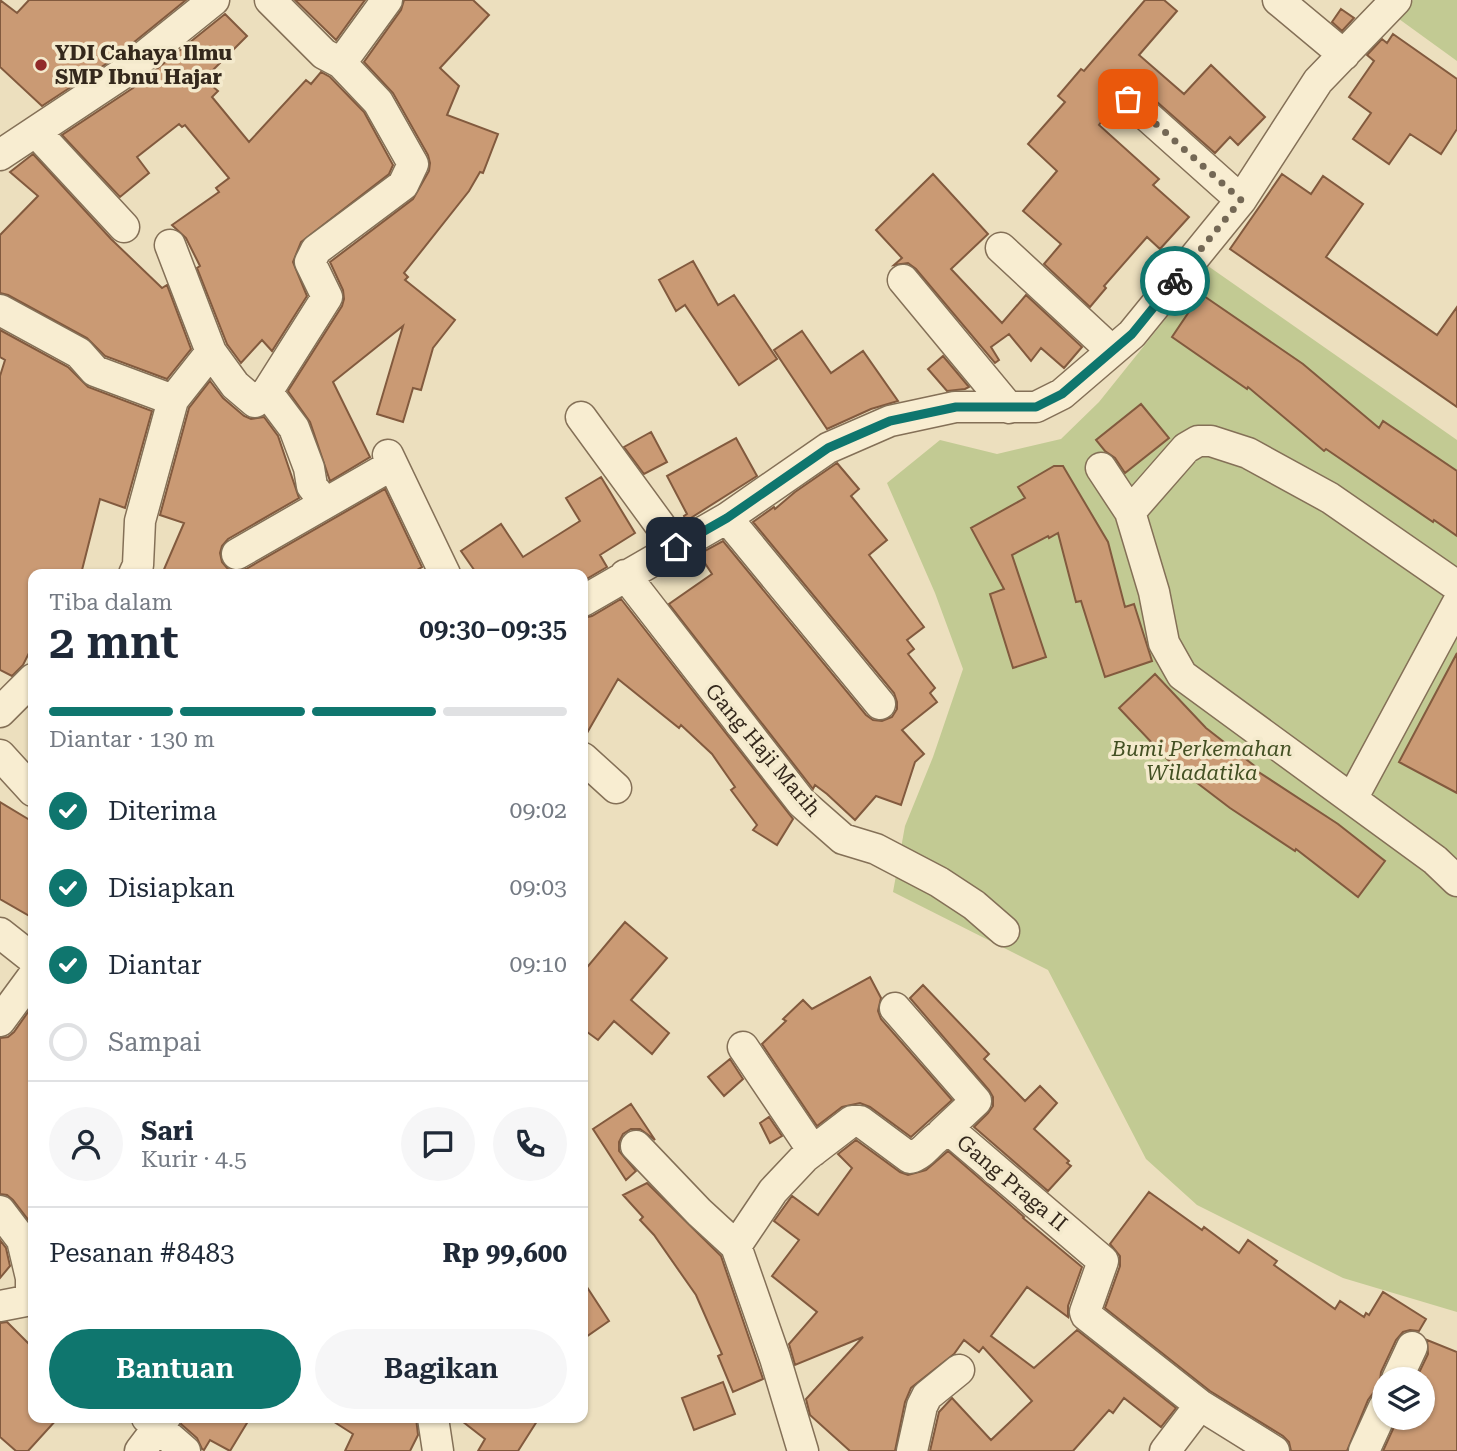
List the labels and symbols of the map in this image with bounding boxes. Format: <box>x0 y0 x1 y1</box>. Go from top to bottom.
place label: YDI Cahaya Ilmu SMP Ibnu Hajar <box>55 41 232 89</box>
marker: YDI Cahaya Ilmu SMP Ibnu Hajar <box>33 57 49 73</box>
pin <box>1098 69 1158 129</box>
courier <box>1140 246 1210 316</box>
pin <box>646 517 706 577</box>
street label: Gang Haji Marih <box>701 679 826 822</box>
park label: Bumi Perkemahan Wiladatika <box>1111 737 1292 785</box>
street label: Gang Praga II <box>952 1130 1072 1236</box>

